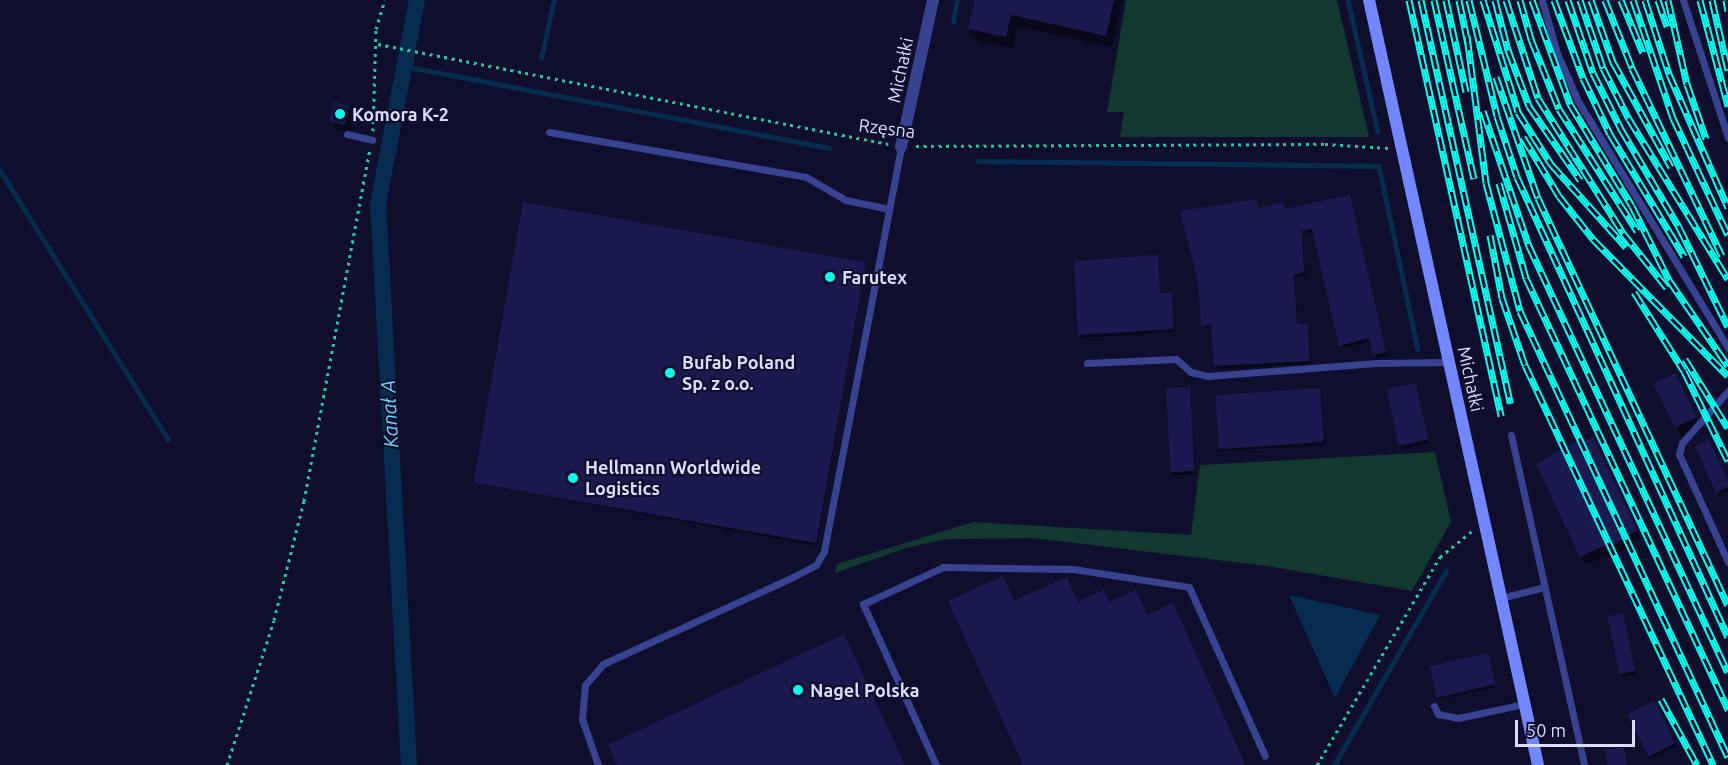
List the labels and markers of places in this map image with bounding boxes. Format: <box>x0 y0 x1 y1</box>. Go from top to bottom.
place label: Komora K-2 <box>352 103 449 125</box>
marker: Komora K-2 <box>333 107 347 121</box>
place label: Farutex <box>842 266 907 288</box>
marker: Farutex <box>823 270 837 284</box>
place label: Bufab Poland Sp. z o.o. <box>682 352 795 394</box>
marker: Bufab Poland Sp. z o.o. <box>663 366 677 380</box>
place label: Hellmann Worldwide Logistics <box>585 457 761 500</box>
marker: Hellmann Worldwide Logistics <box>566 471 580 485</box>
place label: Nagel Polska <box>810 679 920 701</box>
marker: Nagel Polska <box>791 683 805 697</box>

